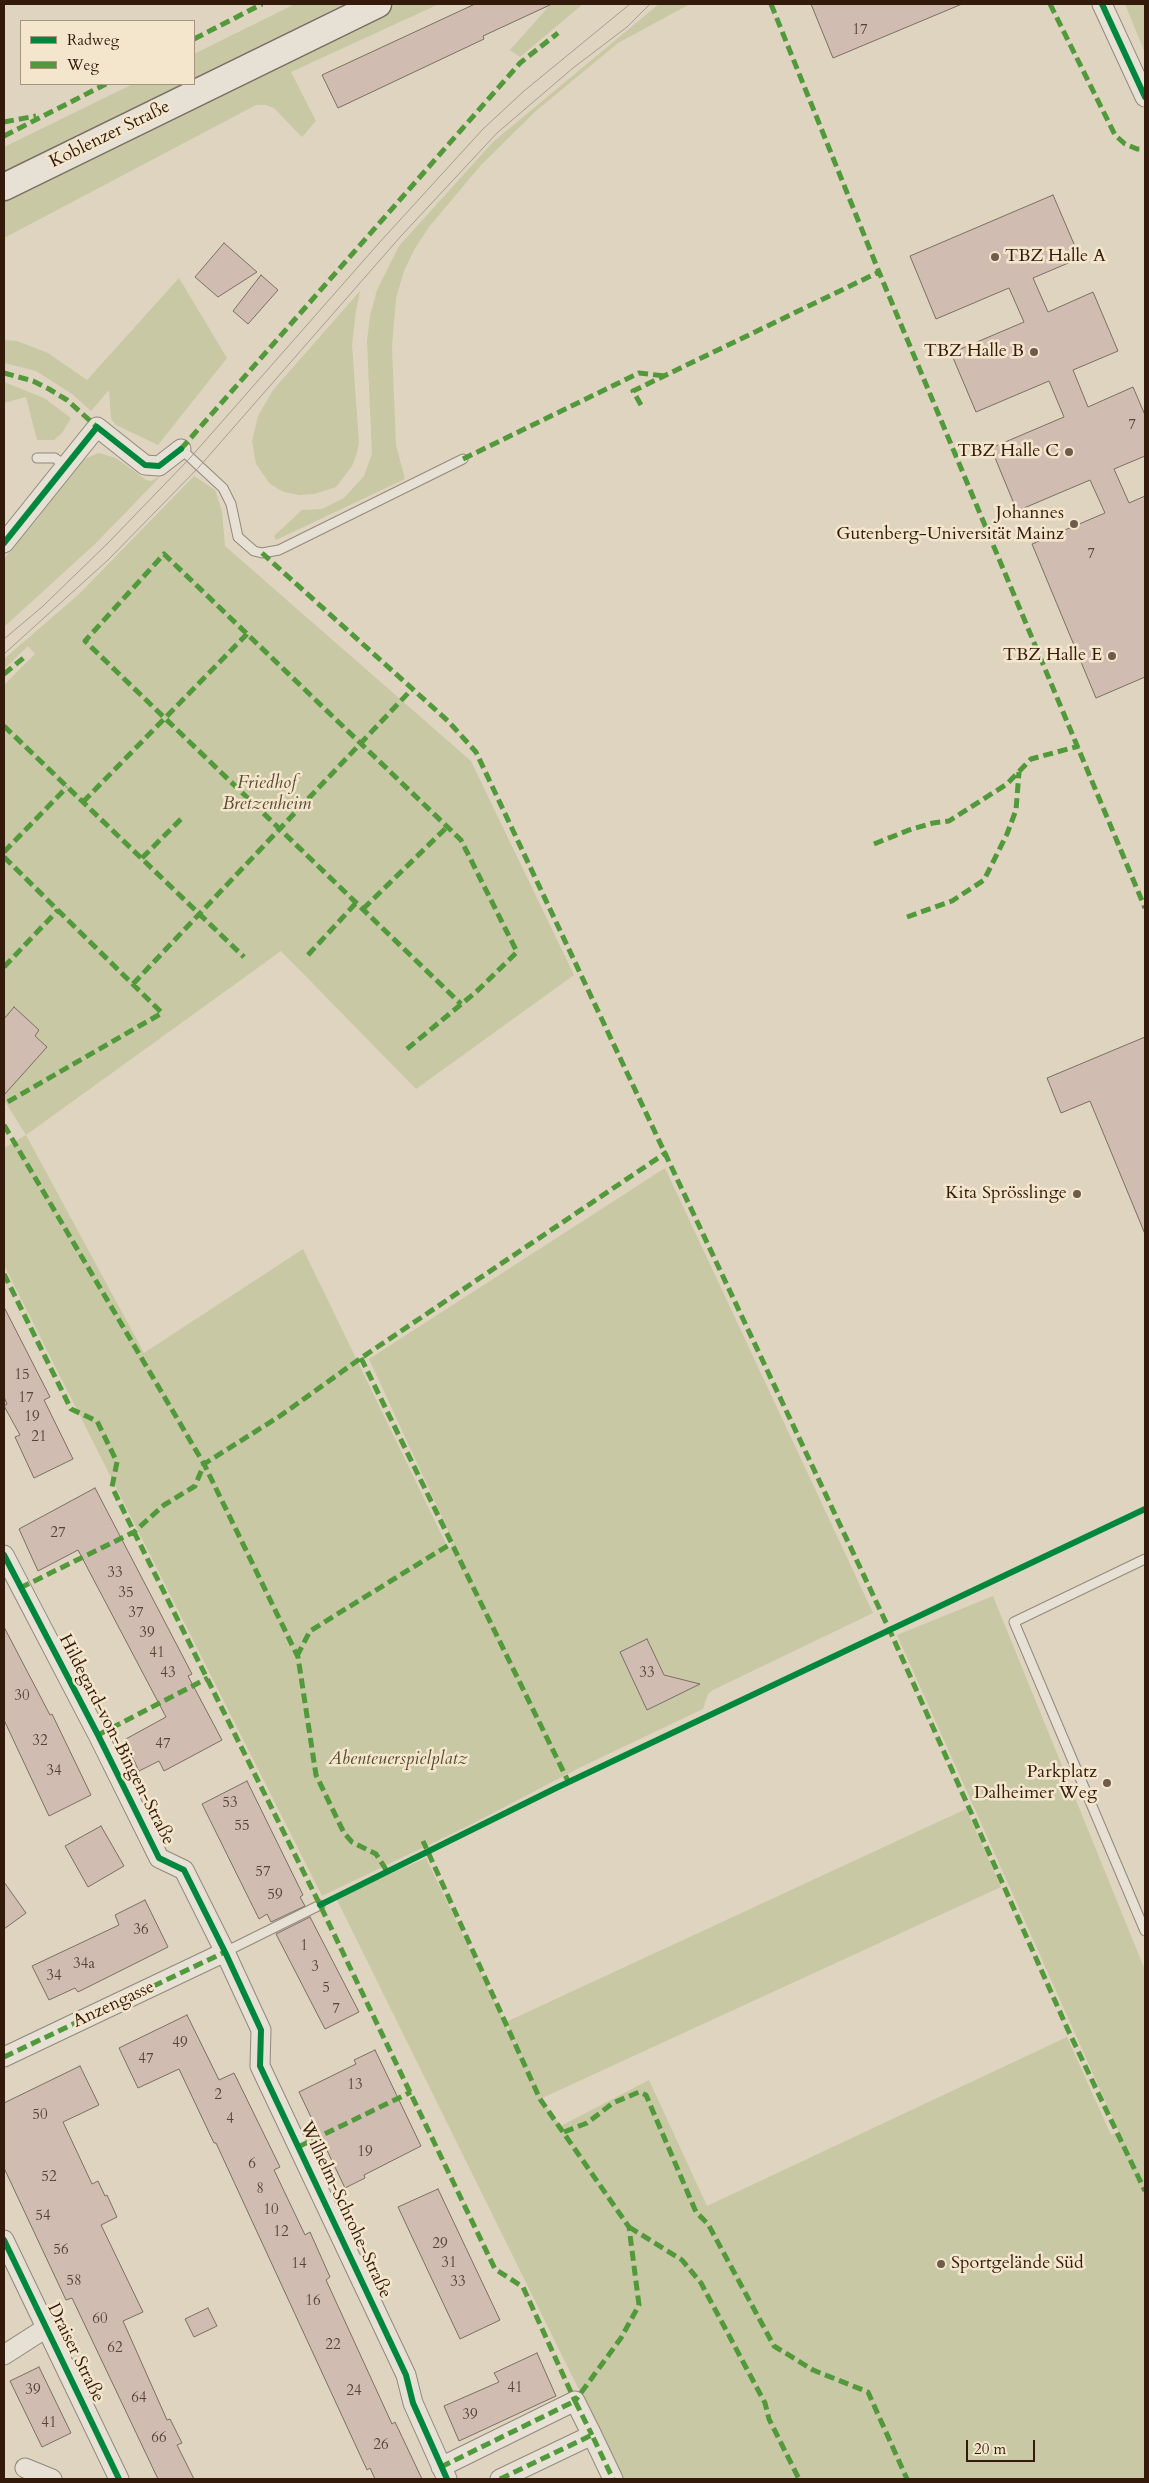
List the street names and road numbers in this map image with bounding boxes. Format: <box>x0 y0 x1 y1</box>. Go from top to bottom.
street label: Koblenzer Straße <box>46 97 174 173</box>
street label: Hildegard-von-Bingen-Straße <box>53 1631 179 1849</box>
street label: Anzengasse <box>70 1977 158 2033</box>
street label: Wilhelm-Schrohe-Straße <box>294 2118 396 2302</box>
street label: Draiser Straße <box>42 2300 108 2406</box>

